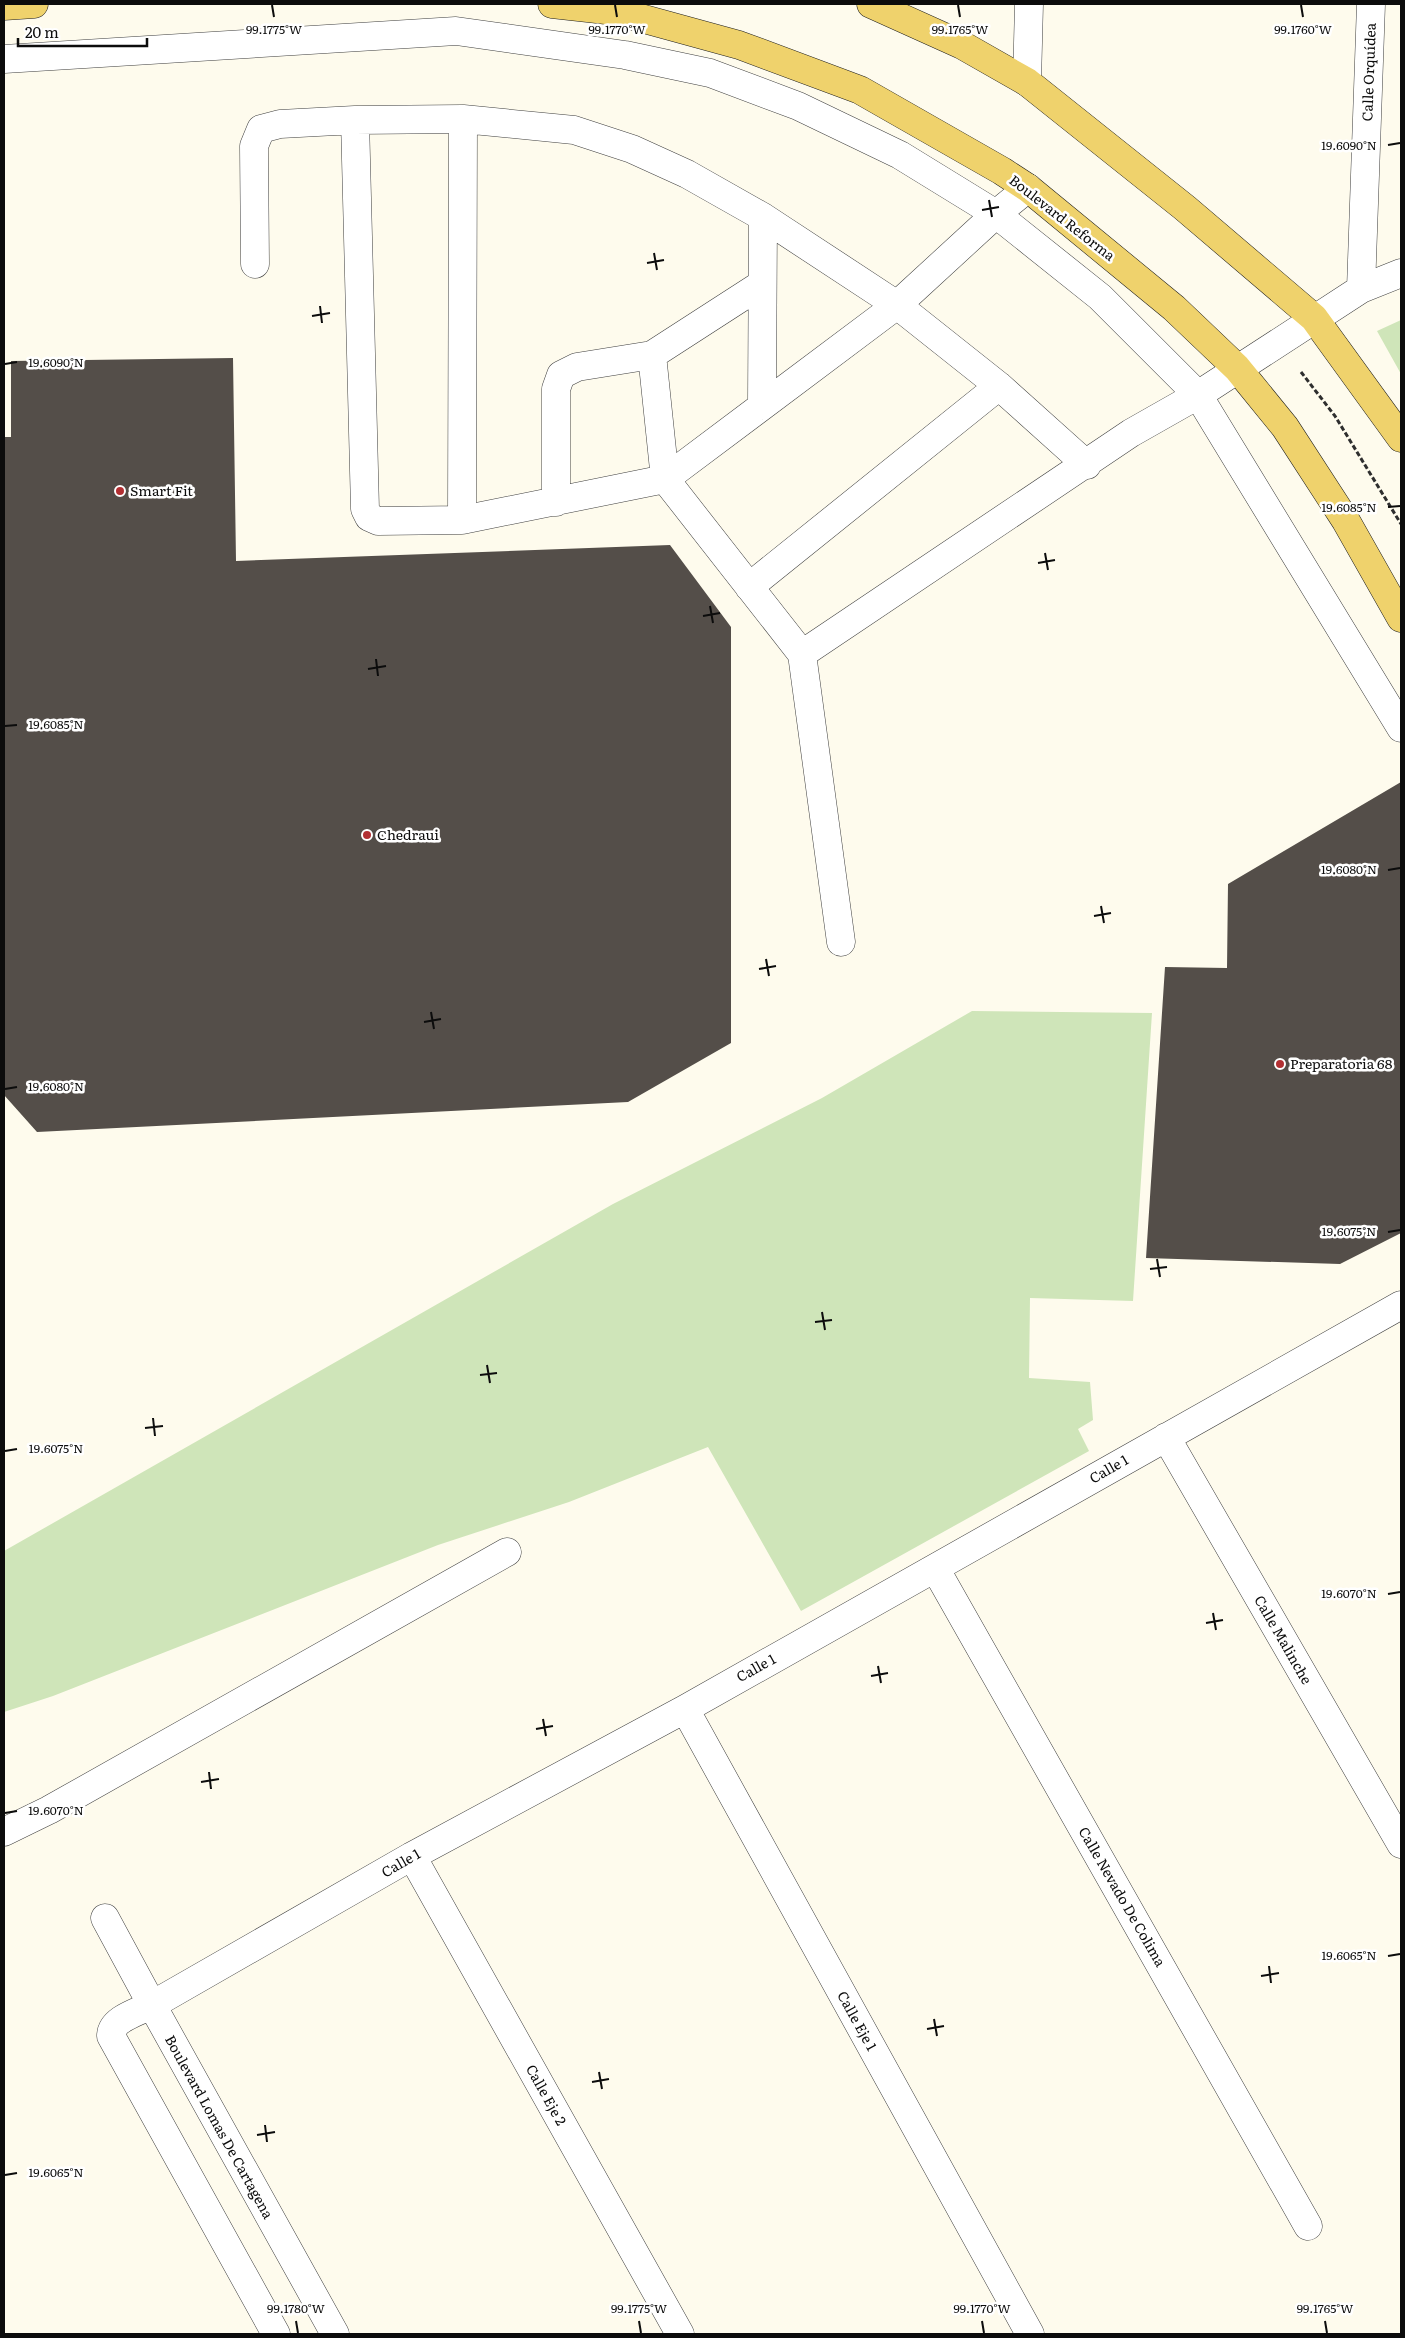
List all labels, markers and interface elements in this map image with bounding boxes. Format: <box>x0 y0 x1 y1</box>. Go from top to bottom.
scale bar <box>18 15 146 47</box>
text: 20 m <box>25 20 59 43</box>
text: 99.1775°W <box>246 20 302 38</box>
text: 99.1770°W <box>588 20 646 38</box>
text: 99.1765°W <box>932 20 988 38</box>
text: 99.1760°W <box>1274 20 1332 38</box>
street label: Calle Orquídea <box>1356 22 1380 122</box>
text: 19.6090°N <box>1321 136 1377 154</box>
street label: Boulevard Reforma <box>1006 170 1120 265</box>
text: 19.6090°N <box>28 353 84 371</box>
place label: Smart Fit <box>130 480 193 500</box>
marker: Smart Fit <box>114 485 126 497</box>
text: 19.6085°N <box>1321 498 1377 516</box>
text: 19.6085°N <box>28 715 84 733</box>
place label: Chedraui <box>377 824 439 844</box>
marker: Chedraui <box>361 829 373 841</box>
text: 19.6080°N <box>1321 860 1377 878</box>
place label: Preparatoria 68 <box>1290 1053 1393 1073</box>
marker: Preparatoria 68 <box>1274 1058 1286 1070</box>
text: 19.6080°N <box>28 1077 84 1095</box>
text: 19.6075°N <box>1322 1222 1376 1240</box>
text: 19.6075°N <box>29 1439 83 1457</box>
street label: Calle 1 <box>1085 1449 1132 1487</box>
text: 19.6070°N <box>1321 1584 1377 1602</box>
street label: Calle Malinche <box>1250 1591 1317 1688</box>
street label: Calle 1 <box>732 1648 779 1686</box>
text: 19.6070°N <box>28 1801 84 1819</box>
street label: Calle Nevado De Colima <box>1075 1823 1171 1971</box>
street label: Calle 1 <box>377 1843 424 1881</box>
text: 19.6065°N <box>1321 1946 1377 1964</box>
street label: Calle Eje 1 <box>833 1987 883 2054</box>
street label: Boulevard Lomas De Cartagena <box>161 2031 279 2222</box>
street label: Calle Eje 2 <box>522 2060 572 2129</box>
text: 19.6065°N <box>28 2163 84 2181</box>
text: 99.1780°W <box>267 2299 325 2317</box>
text: 99.1775°W <box>611 2299 667 2317</box>
text: 99.1770°W <box>953 2299 1011 2317</box>
text: 99.1765°W <box>1297 2299 1353 2317</box>

